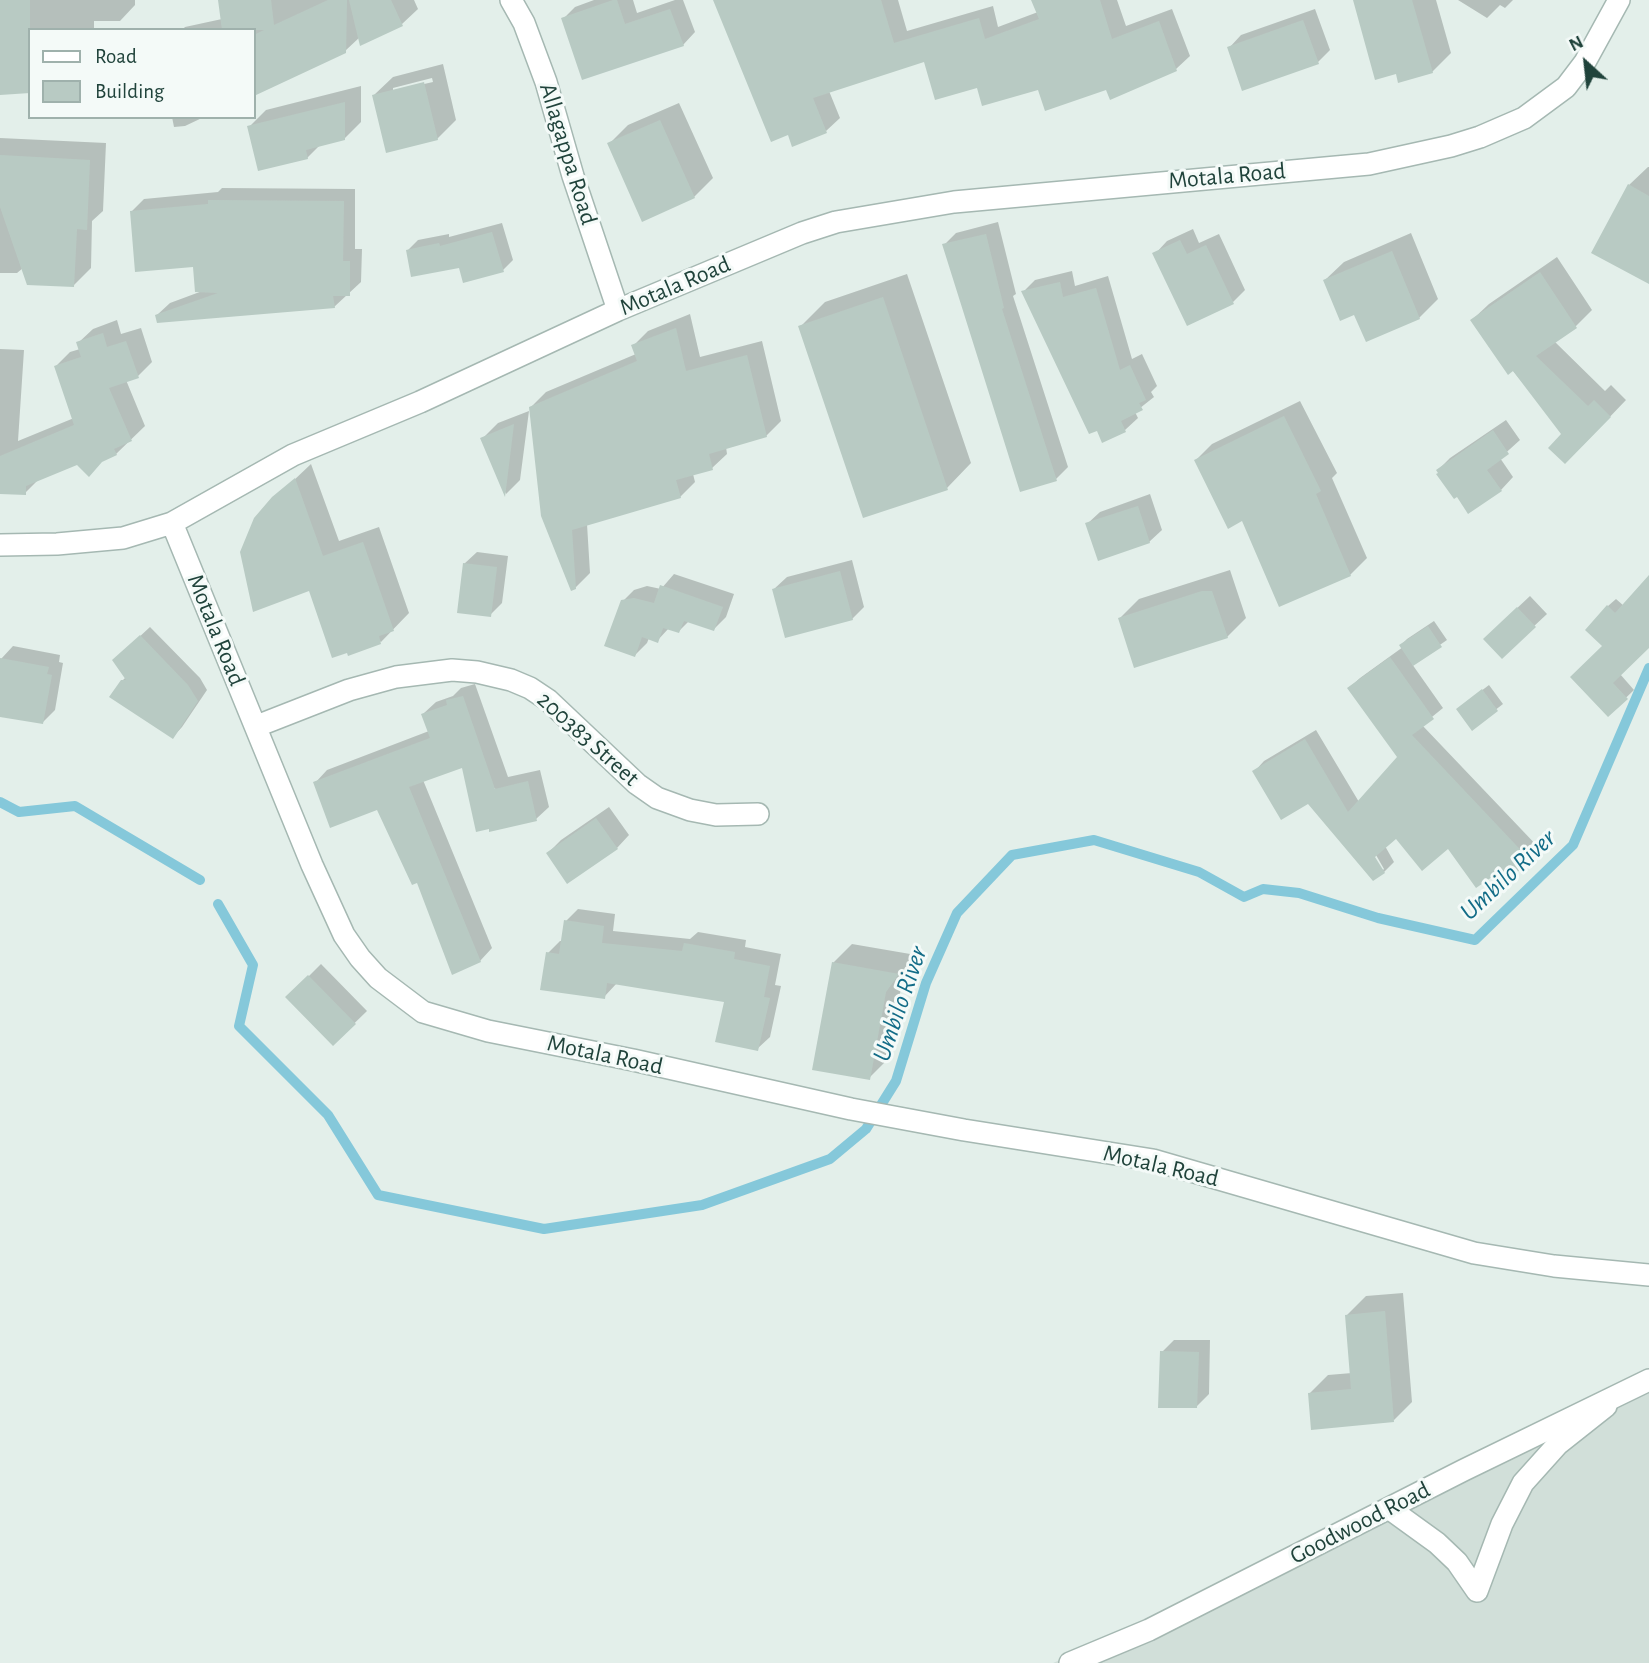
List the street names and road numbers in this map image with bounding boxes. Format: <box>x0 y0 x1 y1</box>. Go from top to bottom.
street label: Allagappa Road <box>533 80 603 228</box>
street label: Motala Road <box>1167 157 1287 195</box>
street label: Motala Road <box>615 250 735 322</box>
street label: Motala Road <box>181 570 251 690</box>
street label: 200383 Street <box>531 686 645 792</box>
street label: Motala Road <box>544 1029 666 1081</box>
street label: Motala Road <box>1100 1139 1222 1193</box>
street label: Goodwood Road <box>1285 1475 1435 1571</box>

